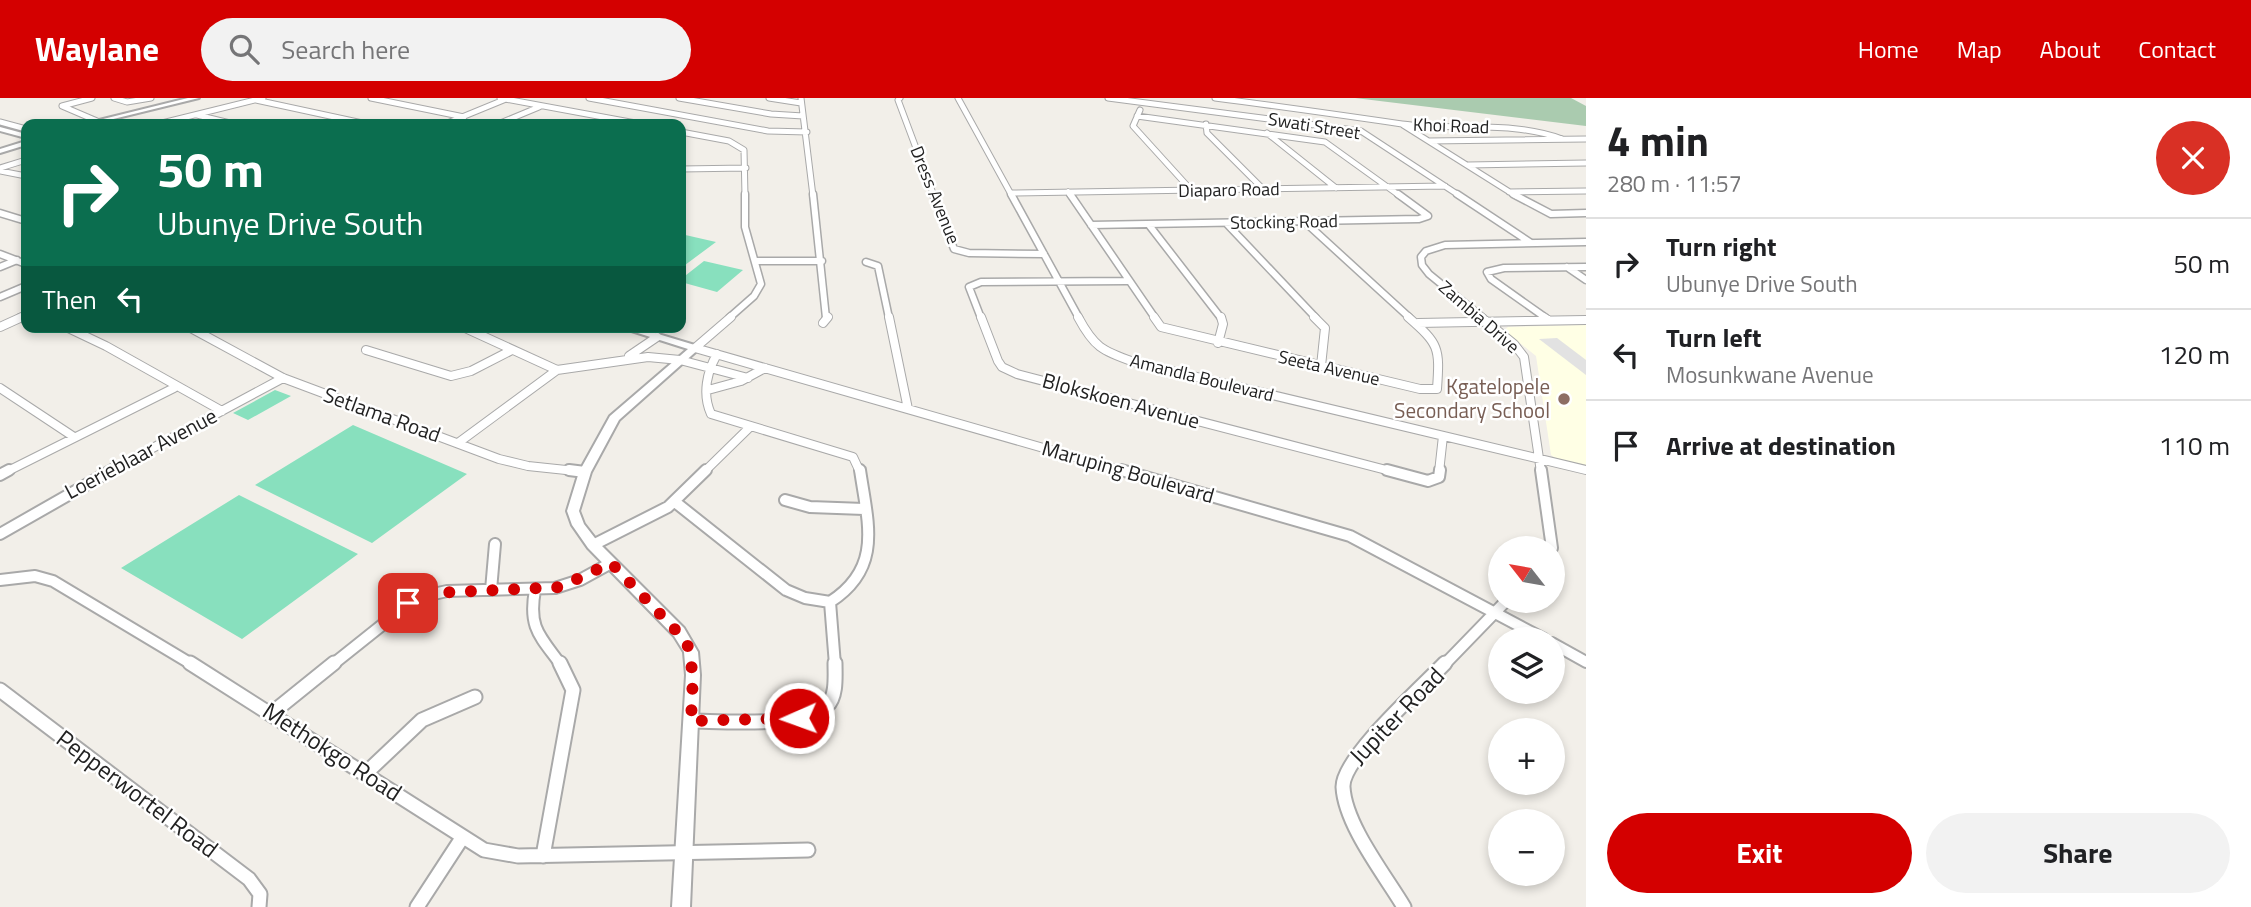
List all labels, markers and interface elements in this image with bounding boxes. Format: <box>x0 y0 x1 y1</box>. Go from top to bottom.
search box <box>201 18 691 81</box>
text: Waylane <box>35 24 159 74</box>
icon: search <box>225 30 263 68</box>
text: Search here <box>281 30 410 69</box>
text: Home <box>1858 31 1919 67</box>
text: Map <box>1957 31 2002 67</box>
text: About <box>2040 31 2100 67</box>
text: Contact <box>2138 31 2216 67</box>
street label: Swati Street <box>1266 105 1363 146</box>
text: 4 min <box>1607 108 1709 172</box>
street label: Khoi Road <box>1412 111 1490 140</box>
button: close <box>2156 121 2230 195</box>
text: 50 m <box>157 131 264 206</box>
street label: Dress Avenue <box>904 142 967 248</box>
icon: right <box>42 147 133 238</box>
text: 280 m · 11:57 <box>1607 166 1742 201</box>
street label: Diaparo Road <box>1178 175 1280 204</box>
text: Ubunye Drive South <box>157 199 423 247</box>
street label: Stocking Road <box>1230 207 1338 236</box>
text: Turn right <box>1666 227 1777 266</box>
text: 50 m <box>2173 244 2230 283</box>
icon: right <box>1607 245 1645 283</box>
text: Ubunye Drive South <box>1666 266 1858 301</box>
street label: Zambia Drive <box>1433 274 1526 359</box>
text: Then <box>42 280 97 319</box>
icon: left <box>111 280 149 318</box>
text: Turn left <box>1666 318 1761 357</box>
text: 120 m <box>2159 335 2230 374</box>
icon: left <box>1607 336 1645 374</box>
street label: Seeta Avenue <box>1276 343 1383 392</box>
street label: Amandla Boulevard <box>1127 347 1277 408</box>
text: Mosunkwane Avenue <box>1666 357 1874 392</box>
street label: Blokskoen Avenue <box>1039 364 1204 436</box>
place label: Kgatelopele Secondary School <box>1394 370 1550 426</box>
street label: Setlama Road <box>319 378 446 450</box>
marker: Kgatelopele Secondary School <box>1556 391 1572 407</box>
street label: Loerieblaar Avenue <box>59 399 222 507</box>
text: Arrive at destination <box>1666 426 1896 465</box>
text: 110 m <box>2159 426 2230 465</box>
icon: arrive <box>1607 427 1645 465</box>
street label: Maruping Boulevard <box>1038 431 1218 511</box>
north arrow <box>1488 536 1564 612</box>
map controls <box>1488 536 1565 886</box>
pin <box>378 573 438 633</box>
icon: arrive <box>389 584 427 622</box>
button: layers <box>1488 627 1565 704</box>
street label: Jupiter Road <box>1340 658 1452 772</box>
position arrow <box>762 681 836 755</box>
street label: Methokgo Road <box>256 693 409 810</box>
button: + <box>1488 718 1565 795</box>
street label: Pepperwortel Road <box>49 720 226 866</box>
button: − <box>1488 809 1565 886</box>
button: Exit <box>1607 813 1912 893</box>
button: Share <box>1926 813 2230 893</box>

